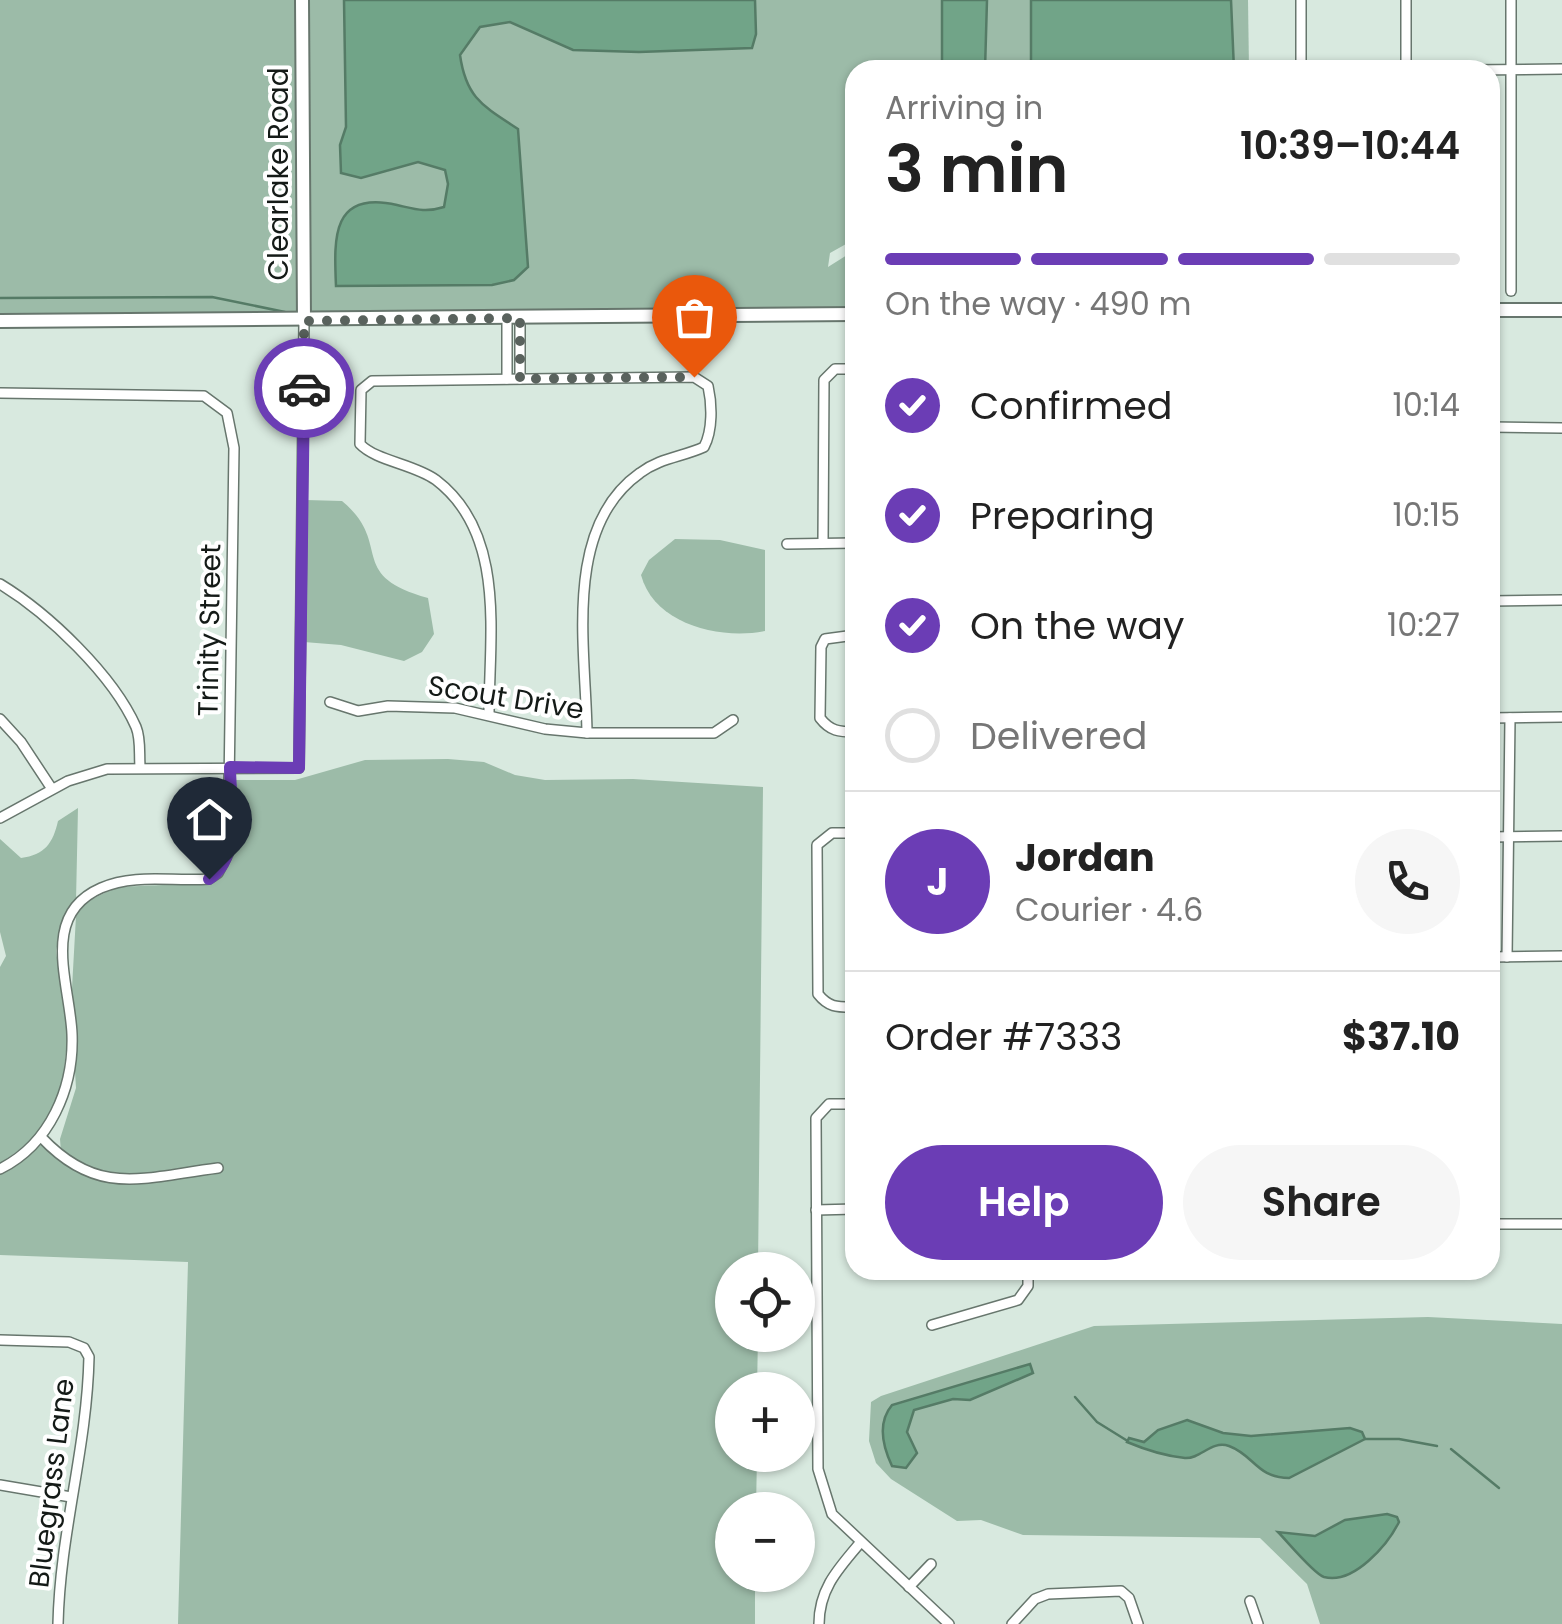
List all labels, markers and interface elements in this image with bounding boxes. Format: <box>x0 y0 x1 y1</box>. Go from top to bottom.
street label: Clearlake Road <box>259 67 298 281</box>
text: Arriving in <box>885 85 1043 130</box>
text: 10:39–10:44 <box>1240 119 1460 172</box>
text: 3 min <box>885 124 1069 215</box>
pin <box>652 275 737 378</box>
text: On the way · 490 m <box>885 281 1191 326</box>
icon: bag <box>667 290 722 345</box>
courier <box>254 338 354 438</box>
icon: car <box>277 361 332 416</box>
icon: check <box>885 378 940 433</box>
text: Confirmed <box>970 379 1172 432</box>
text: 10:14 <box>1392 382 1460 427</box>
icon: check <box>885 488 940 543</box>
text: Preparing <box>970 489 1155 542</box>
text: 10:15 <box>1393 492 1460 537</box>
street label: Trinity Street <box>188 543 231 717</box>
icon: check <box>885 598 940 653</box>
text: On the way <box>970 599 1184 652</box>
text: 10:27 <box>1387 602 1460 647</box>
street label: Scout Drive <box>425 666 587 729</box>
text: Delivered <box>970 709 1147 762</box>
pin <box>167 777 252 880</box>
icon: home <box>182 792 237 847</box>
button: phone <box>1355 829 1460 934</box>
text: Jordan <box>1015 831 1155 884</box>
text: J <box>927 855 948 908</box>
text: Courier · 4.6 <box>1015 887 1203 932</box>
text: Order #7333 <box>885 1010 1122 1063</box>
text: $37.10 <box>1342 1010 1460 1063</box>
button: Help <box>885 1145 1163 1260</box>
button: Share <box>1183 1145 1460 1260</box>
map controls <box>715 1252 815 1592</box>
button: locate <box>715 1252 815 1352</box>
button: + <box>715 1372 815 1472</box>
street label: Bluegrass Lane <box>19 1376 84 1590</box>
button: − <box>715 1492 815 1592</box>

